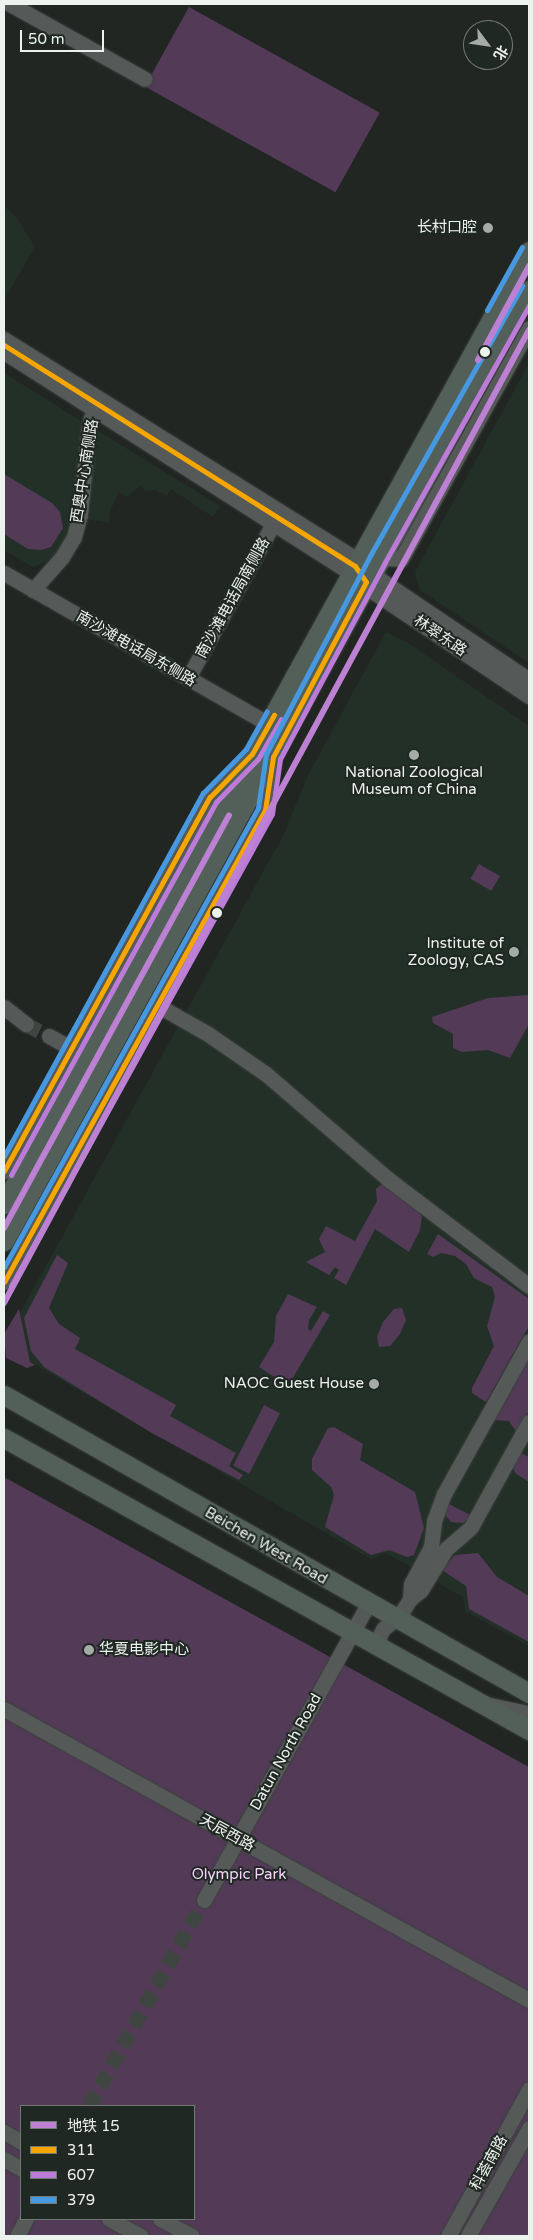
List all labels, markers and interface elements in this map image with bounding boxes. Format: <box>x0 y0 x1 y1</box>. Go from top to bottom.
scale bar <box>22 20 106 52</box>
north arrow <box>463 20 513 70</box>
text: 50 m <box>28 30 65 48</box>
text: 北 <box>490 42 511 63</box>
place label: 长村口腔 <box>417 219 477 237</box>
marker: 长村口腔 <box>481 221 495 235</box>
unlabelled marker <box>480 347 490 357</box>
street label: 西奥中心南侧路 <box>68 418 102 524</box>
street label: 南沙滩电话局南侧路 <box>192 535 274 661</box>
street label: 南沙滩电话局东侧路 <box>73 607 199 691</box>
street label: 林翠东路 <box>410 612 470 660</box>
marker: National Zoological Museum of China <box>408 749 420 761</box>
place label: National Zoological Museum of China <box>345 763 483 798</box>
unlabelled marker <box>212 908 222 918</box>
place label: Institute of Zoology, CAS <box>408 934 504 969</box>
marker: Institute of Zoology, CAS <box>508 946 520 958</box>
place label: NAOC Guest House <box>224 1375 364 1393</box>
marker: NAOC Guest House <box>368 1378 380 1390</box>
street label: Beichen West Road <box>201 1504 331 1588</box>
place label: 华夏电影中心 <box>99 1641 189 1659</box>
marker: 华夏电影中心 <box>83 1644 95 1656</box>
street label: Datun North Road <box>247 1691 325 1813</box>
street label: 天辰西路 <box>196 1811 258 1855</box>
park label: Olympic Park <box>192 1866 286 1884</box>
legend <box>20 2105 195 2220</box>
text: 地铁 15 <box>67 2117 120 2135</box>
street label: 科荟南路 <box>467 2132 511 2194</box>
text: 311 <box>67 2141 95 2159</box>
text: 607 <box>67 2166 95 2184</box>
text: 379 <box>67 2191 95 2209</box>

